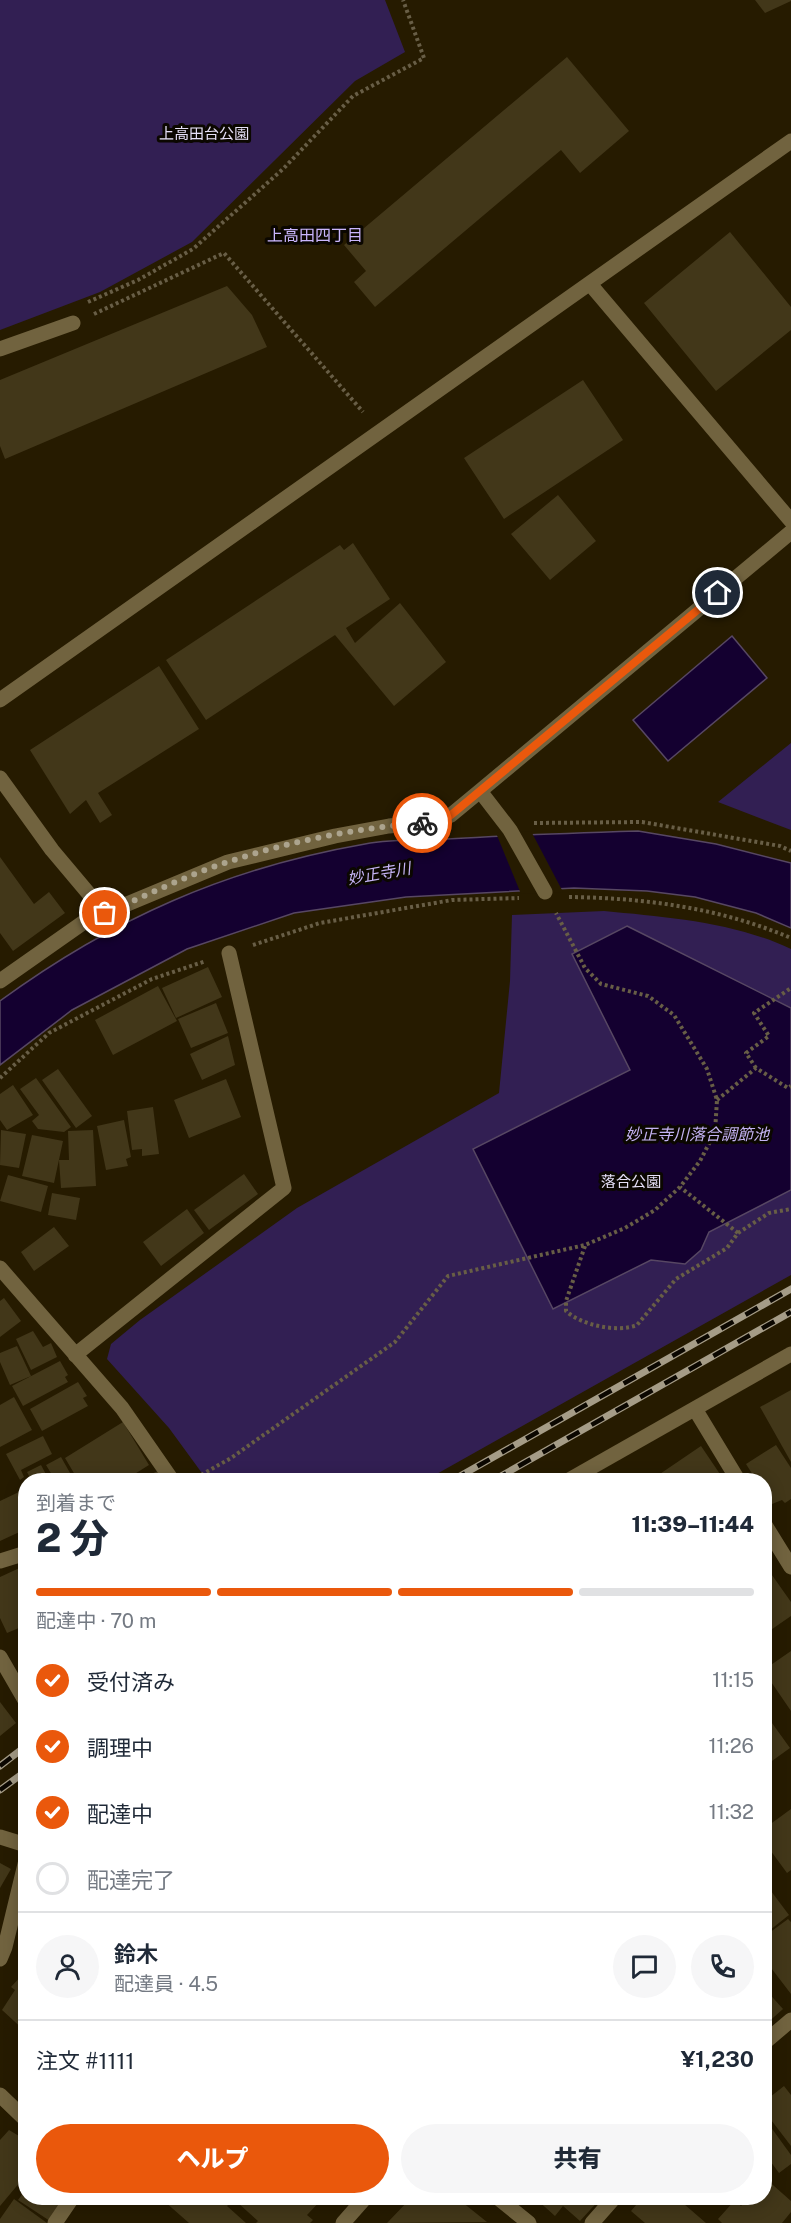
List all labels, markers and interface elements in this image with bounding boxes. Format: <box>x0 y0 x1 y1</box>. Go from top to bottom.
park label: 上高田台公園 <box>159 125 249 142</box>
district label: 上高田四丁目 <box>267 226 363 245</box>
pin <box>692 567 743 618</box>
icon: home <box>701 576 734 609</box>
courier <box>392 793 452 853</box>
icon: bike <box>406 807 439 840</box>
water label: 妙正寺川 <box>346 858 414 888</box>
pin <box>79 887 130 938</box>
icon: bag <box>88 896 121 929</box>
water label: 妙正寺川落合調節池 <box>625 1125 771 1144</box>
park label: 落合公園 <box>601 1173 661 1190</box>
text: 到着まで <box>36 1491 116 1515</box>
text: 11:39–11:44 <box>632 1511 754 1537</box>
text: 2 分 <box>36 1515 109 1561</box>
text: 配達中 · 70 m <box>36 1609 156 1633</box>
icon: check <box>36 1664 69 1697</box>
text: 11:15 <box>712 1668 754 1692</box>
text: 受付済み <box>87 1669 175 1695</box>
icon: check <box>36 1730 69 1763</box>
text: 11:26 <box>708 1734 754 1758</box>
text: 調理中 <box>87 1735 153 1761</box>
icon: check <box>36 1796 69 1829</box>
text: 11:32 <box>709 1800 754 1824</box>
text: 配達中 <box>87 1801 153 1827</box>
text: 配達完了 <box>87 1867 175 1893</box>
button: person <box>36 1935 99 1998</box>
button: chat <box>613 1935 676 1998</box>
button: phone <box>691 1935 754 1998</box>
text: 鈴木 <box>114 1941 158 1967</box>
text: 配達員 · 4.5 <box>114 1972 218 1996</box>
text: ¥1,230 <box>681 2046 754 2072</box>
text: 注文 #1111 <box>36 2048 134 2074</box>
button: ヘルプ <box>36 2124 389 2193</box>
button: 共有 <box>401 2124 754 2193</box>

